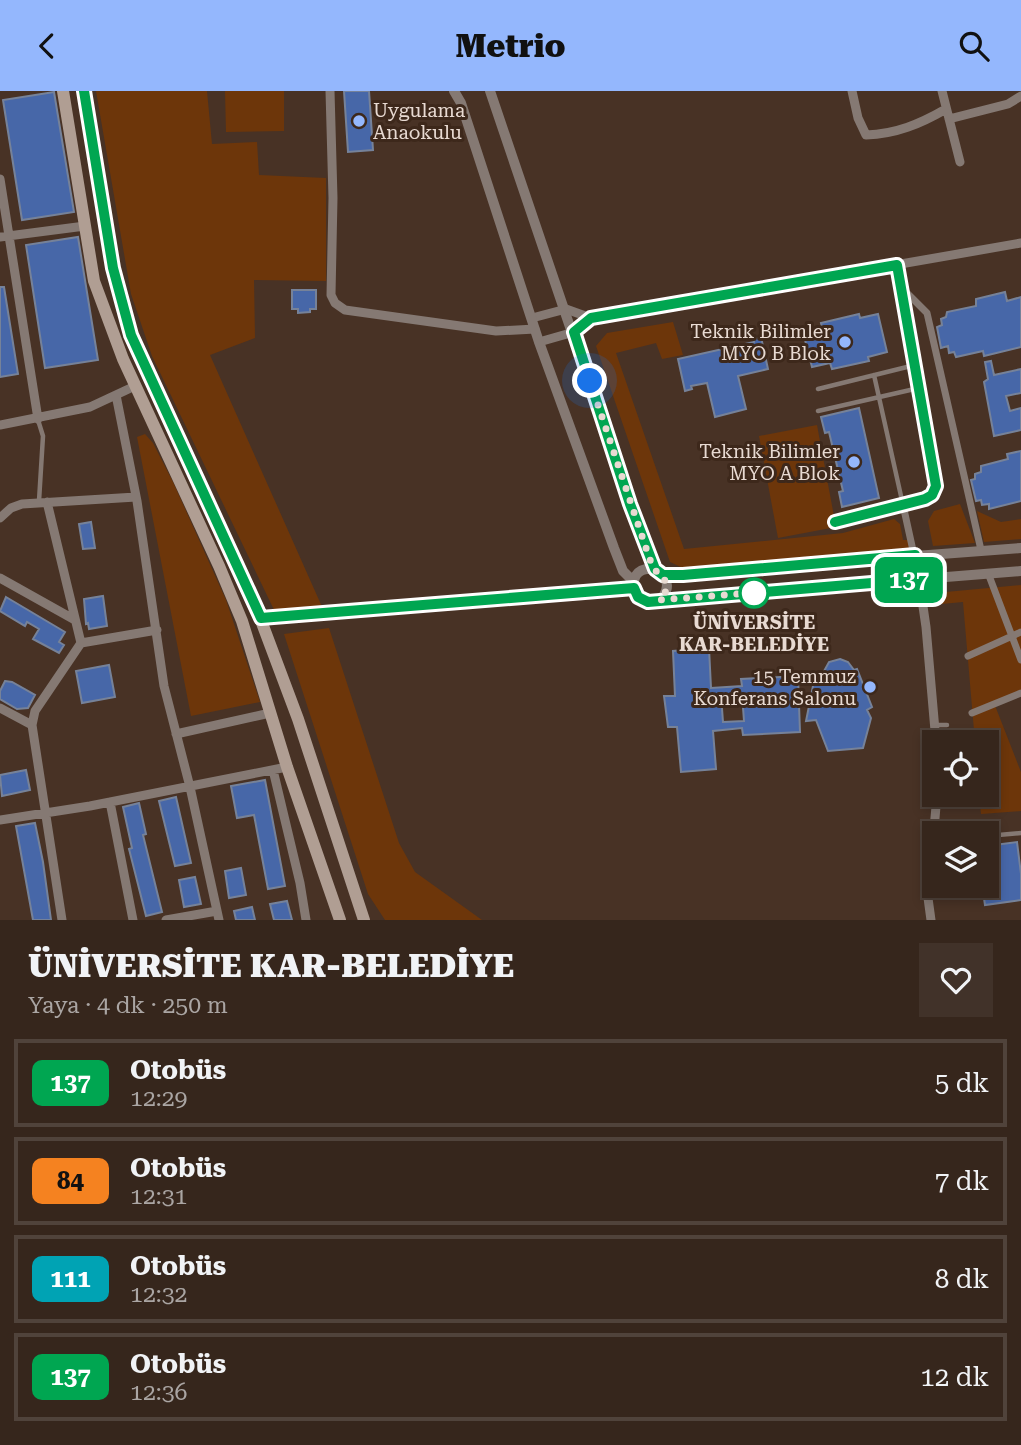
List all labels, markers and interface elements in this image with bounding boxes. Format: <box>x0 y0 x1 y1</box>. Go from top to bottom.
icon: back <box>28 27 66 65</box>
text: Metrio <box>455 27 566 65</box>
icon: search <box>955 27 993 65</box>
place label: Uygulama Anaokulu <box>373 99 466 144</box>
marker: Uygulama Anaokulu <box>351 113 367 129</box>
place label: Teknik Bilimler MYO B Blok <box>690 320 831 365</box>
marker: Teknik Bilimler MYO B Blok <box>837 334 853 350</box>
your location <box>572 363 607 398</box>
place label: Teknik Bilimler MYO A Blok <box>699 440 840 485</box>
marker: Teknik Bilimler MYO A Blok <box>846 454 862 470</box>
line badge: 137 <box>869 557 949 603</box>
text: 137 <box>889 566 929 594</box>
marker: ÜNİVERSİTE KAR-BELEDİYE <box>739 578 769 608</box>
place label: ÜNİVERSİTE KAR-BELEDİYE <box>679 611 829 656</box>
place label: 15 Temmuz Konferans Salonu <box>693 665 856 710</box>
marker: 15 Temmuz Konferans Salonu <box>862 679 878 695</box>
map controls <box>922 730 999 898</box>
button: locate <box>922 730 999 807</box>
button: layers <box>922 821 999 898</box>
button: heart <box>919 943 993 1017</box>
text: ÜNİVERSİTE KAR-BELEDİYE <box>28 946 514 985</box>
text: Yaya · 4 dk · 250 m <box>28 992 228 1019</box>
text: Otobüs <box>130 1055 226 1085</box>
text: 5 dk <box>935 1068 989 1098</box>
text: 137 <box>50 1069 91 1097</box>
text: 12:29 <box>130 1085 187 1112</box>
text: Otobüs <box>130 1153 226 1183</box>
text: 7 dk <box>935 1166 989 1196</box>
text: 84 <box>57 1167 84 1195</box>
text: 12:31 <box>130 1183 187 1210</box>
text: Otobüs <box>130 1251 226 1281</box>
text: 8 dk <box>935 1264 989 1294</box>
text: 111 <box>50 1265 91 1293</box>
text: 12:32 <box>130 1281 187 1308</box>
text: Otobüs <box>130 1349 226 1379</box>
text: 12 dk <box>920 1362 989 1392</box>
text: 137 <box>50 1363 91 1391</box>
text: 12:36 <box>130 1379 187 1406</box>

